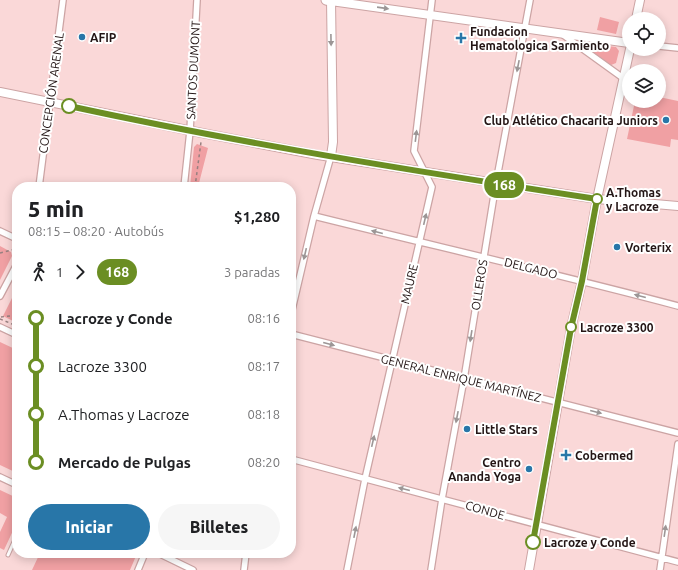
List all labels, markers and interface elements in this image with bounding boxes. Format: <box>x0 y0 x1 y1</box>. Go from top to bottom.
one-way arrow <box>377 5 389 11</box>
map controls <box>622 12 666 108</box>
button: locate <box>622 12 666 56</box>
street label: SANTOS DUMONT <box>184 20 202 120</box>
place label: Fundacion Hematologica Sarmiento <box>470 25 609 52</box>
place label: AFIP <box>90 31 117 44</box>
street label: CONCEPCIÓN ARENAL <box>36 32 66 154</box>
marker: AFIP <box>77 32 87 42</box>
marker: Fundacion Hematologica Sarmiento <box>455 32 467 44</box>
one-way arrow <box>328 34 334 47</box>
one-way arrow <box>515 60 521 72</box>
button: layers <box>622 64 666 108</box>
unlabelled marker <box>61 98 77 114</box>
place label: Club Atlético Chacarita Juniors <box>484 114 658 127</box>
marker: Club Atlético Chacarita Juniors <box>661 115 671 125</box>
one-way arrow <box>413 129 419 142</box>
line badge: 168 <box>481 172 527 198</box>
text: 168 <box>492 177 516 193</box>
place label: A.Thomas y Lacroze <box>606 186 661 213</box>
marker: A.Thomas y Lacroze <box>591 193 603 205</box>
text: 5 min <box>28 196 84 221</box>
text: $1,280 <box>234 208 280 225</box>
one-way arrow <box>422 213 428 225</box>
text: 08:15 – 08:20 · Autobús <box>28 224 164 238</box>
one-way arrow <box>371 228 383 234</box>
place label: Vorterix <box>625 241 672 254</box>
marker: Vorterix <box>612 242 622 252</box>
one-way arrow <box>301 247 307 260</box>
street label: DELGADO <box>503 255 559 281</box>
street label: OLLEROS <box>469 259 489 311</box>
icon: walk <box>28 261 50 283</box>
icon: forward <box>69 261 91 283</box>
street label: MAURE <box>398 262 420 305</box>
text: 168 <box>105 264 129 280</box>
text: 1 <box>56 265 63 279</box>
text: 3 paradas <box>224 265 280 279</box>
one-way arrow <box>634 293 646 299</box>
text: Lacroze y Conde <box>58 310 173 327</box>
text: 08:16 <box>247 311 280 325</box>
marker: Lacroze 3300 <box>565 321 577 333</box>
place label: Lacroze 3300 <box>580 321 654 334</box>
one-way arrow <box>468 330 474 343</box>
one-way arrow <box>323 341 335 347</box>
street label: GENERAL ENRIQUE MARTÍNEZ <box>379 352 543 404</box>
text: Lacroze 3300 <box>58 358 147 375</box>
text: 08:17 <box>247 359 280 373</box>
text: A.Thomas y Lacroze <box>58 406 190 423</box>
text: 08:18 <box>247 407 280 421</box>
one-way arrow <box>590 409 602 415</box>
one-way arrow <box>454 411 460 423</box>
place label: Little Stars <box>475 423 538 436</box>
marker: Little Stars <box>462 424 472 434</box>
one-way arrow <box>371 435 377 447</box>
marker: Cobermed <box>560 449 572 461</box>
place label: Cobermed <box>575 449 633 462</box>
text: Mercado de Pulgas <box>58 454 191 471</box>
text: 08:20 <box>247 455 280 469</box>
place label: Centro Ananda Yoga <box>448 456 521 483</box>
marker: Centro Ananda Yoga <box>524 464 534 474</box>
one-way arrow <box>398 486 410 492</box>
street label: CONDE <box>464 498 506 522</box>
button: Iniciar <box>28 504 150 550</box>
button: Billetes <box>158 504 280 550</box>
one-way arrow <box>662 525 668 537</box>
one-way arrow <box>352 526 358 538</box>
marker: Lacroze y Conde <box>525 534 541 550</box>
place label: Lacroze y Conde <box>544 536 636 549</box>

